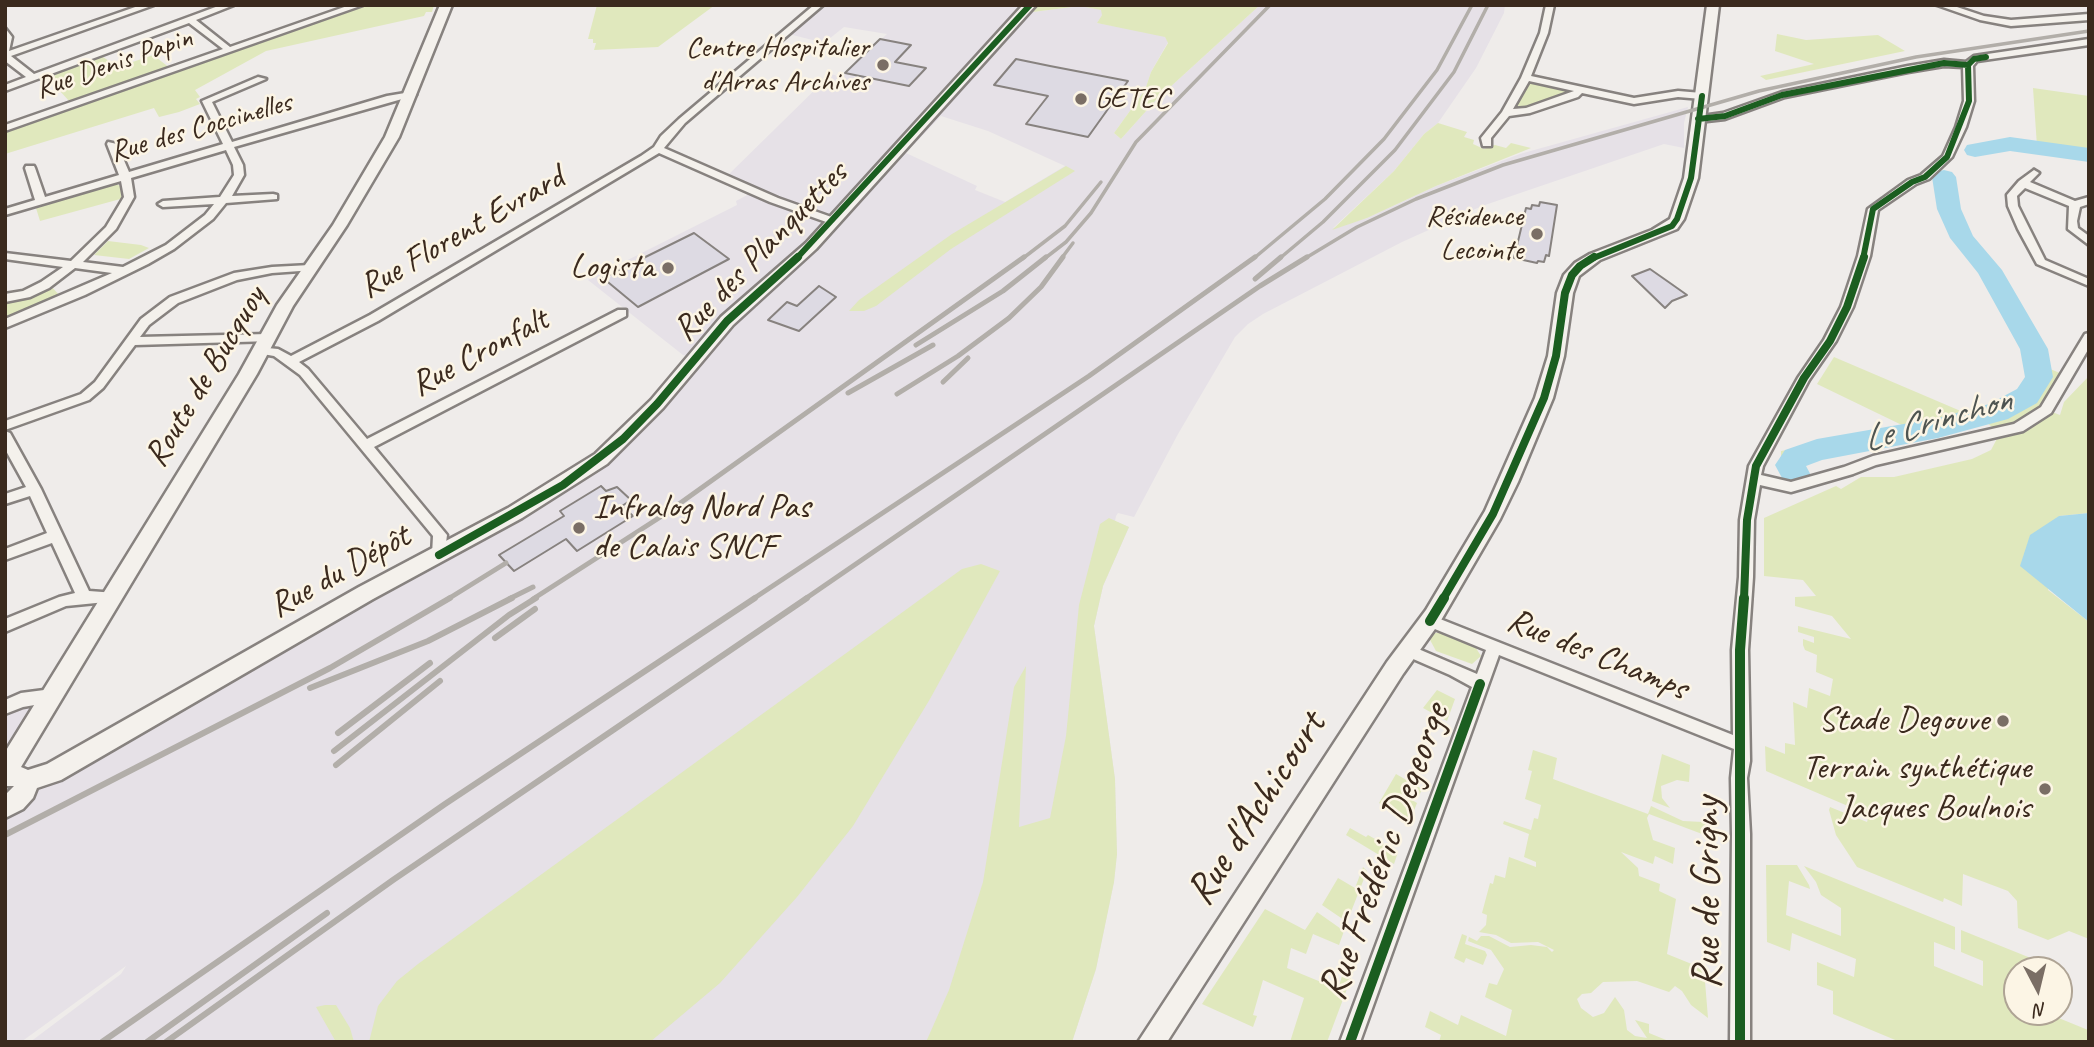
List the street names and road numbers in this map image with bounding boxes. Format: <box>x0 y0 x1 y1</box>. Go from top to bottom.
street label: Rue Denis Papin <box>31 20 197 108</box>
street label: Rue des Coccinelles <box>106 85 296 171</box>
street label: Rue des Planquettes <box>665 153 857 351</box>
street label: Rue Florent Evrard <box>352 158 572 308</box>
street label: Route de Bucquoy <box>136 279 276 475</box>
street label: Rue Cronfalt <box>404 299 556 407</box>
street label: Rue du Dépôt <box>262 516 418 628</box>
street label: Rue des Champs <box>1501 600 1693 710</box>
street label: Rue Frédéric Degeorge <box>1308 697 1462 1007</box>
street label: Rue d'Achicourt <box>1176 703 1338 915</box>
street label: Rue de Grigny <box>1683 797 1733 989</box>

